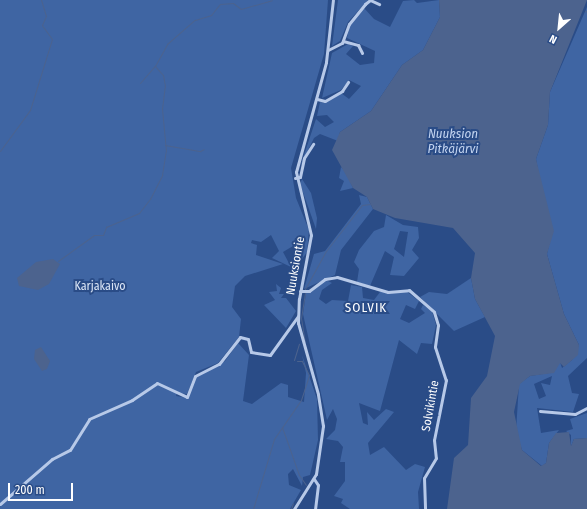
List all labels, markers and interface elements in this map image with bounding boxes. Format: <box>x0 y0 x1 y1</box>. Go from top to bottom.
north arrow <box>539 8 579 48</box>
text: N <box>547 32 559 46</box>
water label: Nuuksion Pitkäjärvi <box>428 127 478 158</box>
street label: Nuuksiontie <box>284 236 308 296</box>
park label: Karjakaivo <box>74 280 126 294</box>
district label: SOLVIK <box>345 300 387 316</box>
street label: Solvikintie <box>419 379 443 433</box>
scale bar <box>10 475 75 501</box>
text: 200 m <box>15 483 45 497</box>

